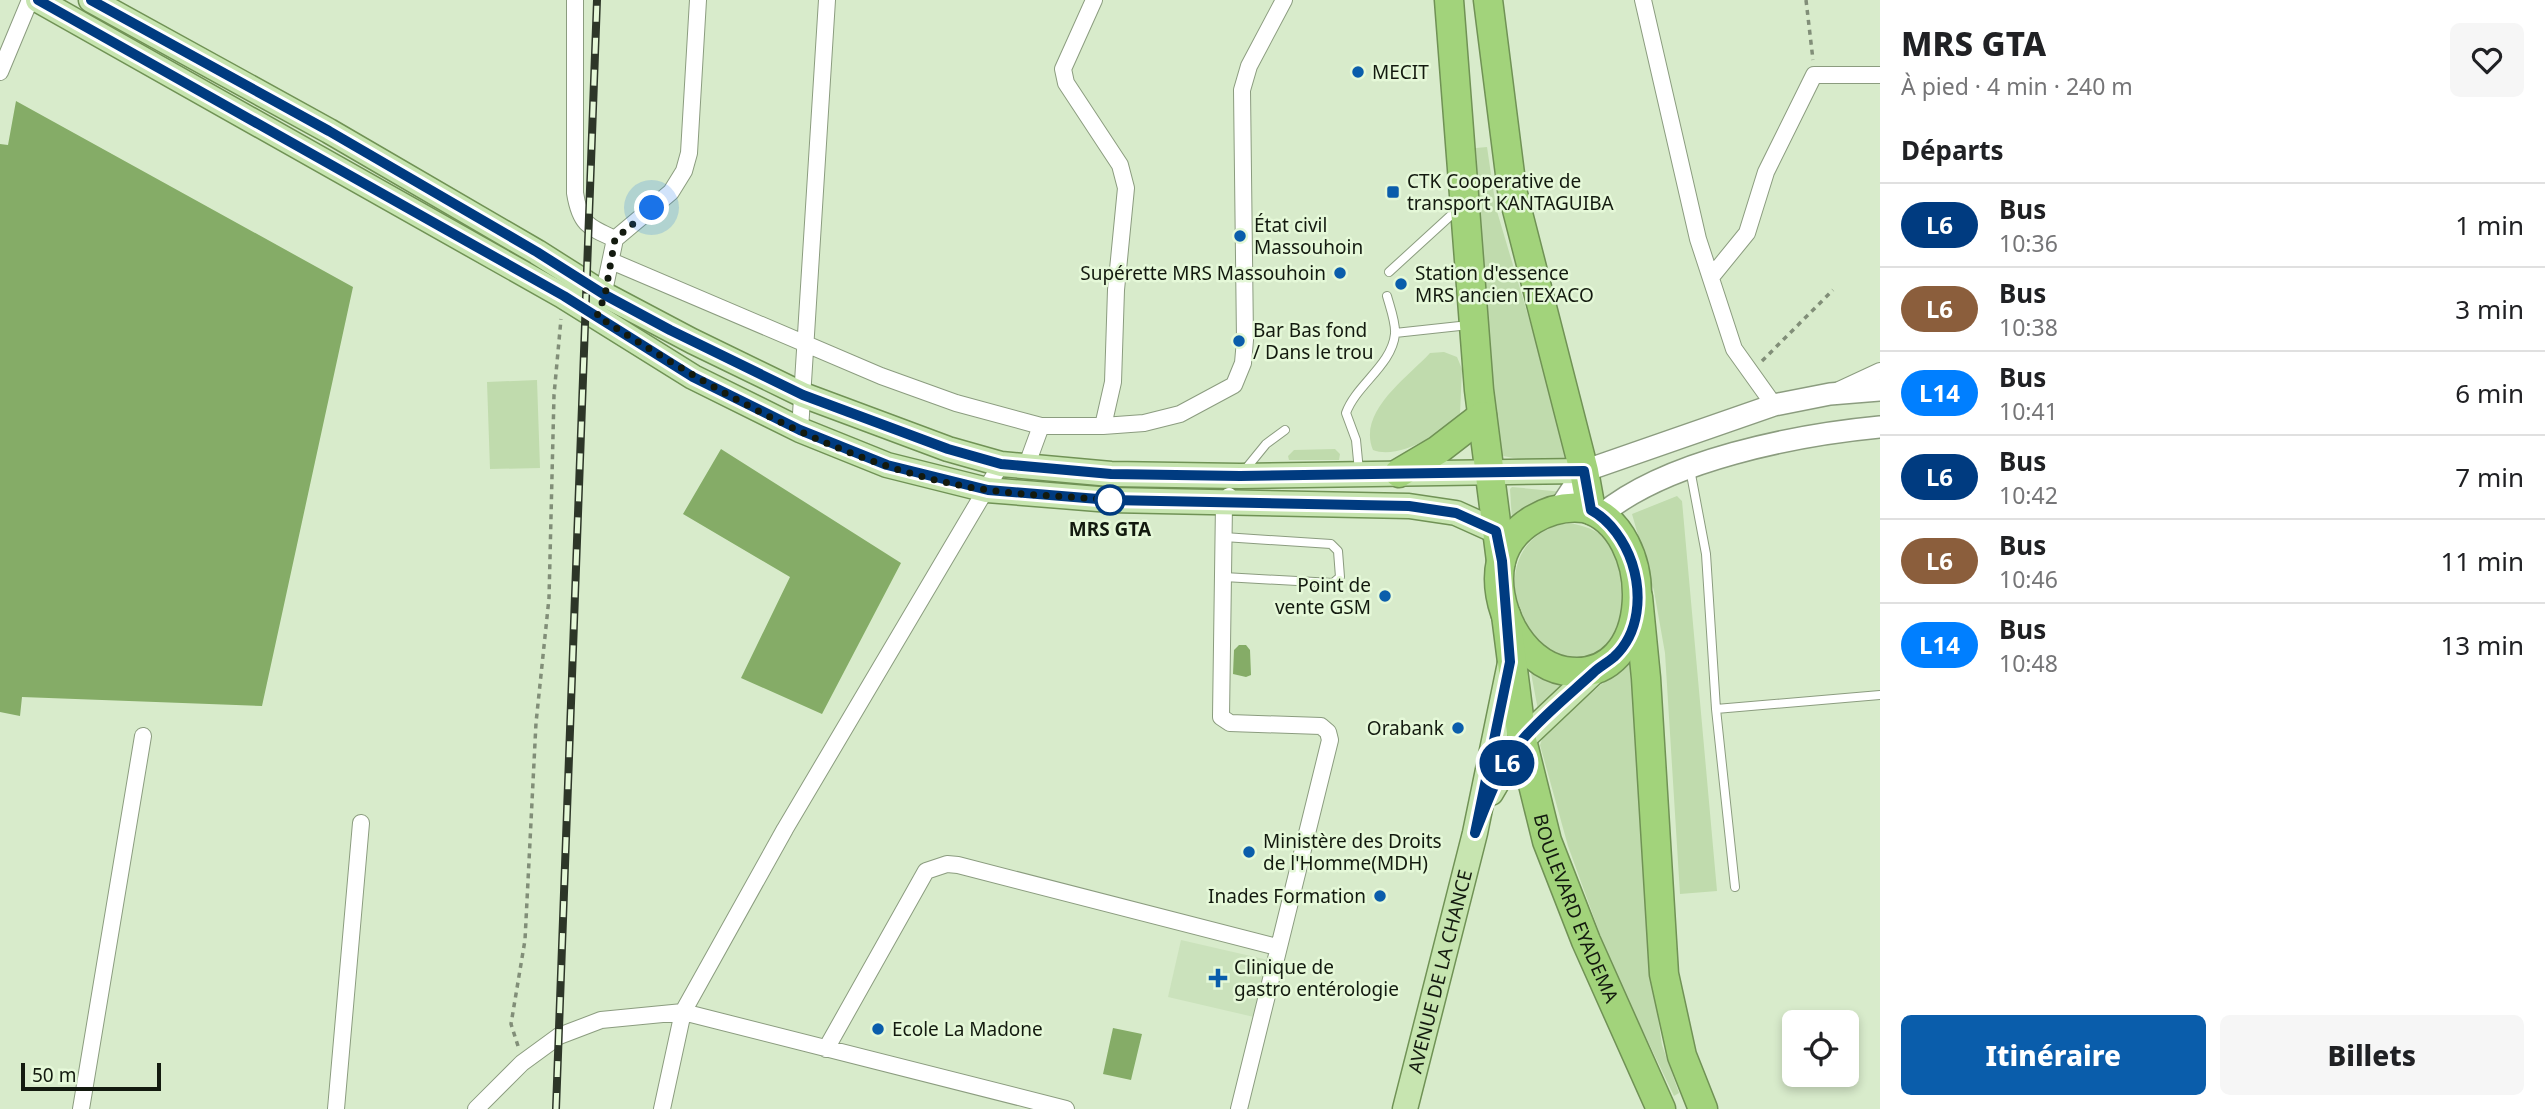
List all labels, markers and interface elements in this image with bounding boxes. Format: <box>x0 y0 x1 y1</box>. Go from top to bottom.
text: MRS GTA <box>1901 21 2046 66</box>
button: heart <box>2450 23 2524 97</box>
place label: MECIT <box>1372 59 1429 85</box>
marker: MECIT <box>1350 64 1366 80</box>
text: À pied · 4 min · 240 m <box>1901 70 2133 102</box>
text: Départs <box>1901 132 2004 168</box>
place label: CTK Cooperative de transport KANTAGUIBA <box>1407 168 1615 216</box>
marker: CTK Cooperative de transport KANTAGUIBA <box>1385 184 1401 200</box>
your location <box>634 190 669 225</box>
text: Bus <box>1999 191 2046 227</box>
text: 1 min <box>2455 207 2524 243</box>
text: L6 <box>1926 208 1953 241</box>
place label: État civil Massouhoin <box>1254 212 1363 260</box>
text: 10:36 <box>1999 227 2058 259</box>
marker: État civil Massouhoin <box>1232 228 1248 244</box>
place label: Supérette MRS Massouhoin <box>1080 260 1326 286</box>
place label: Station d'essence MRS ancien TEXACO <box>1415 260 1594 308</box>
marker: Supérette MRS Massouhoin <box>1332 265 1348 281</box>
text: Bus <box>1999 275 2046 311</box>
marker: Station d'essence MRS ancien TEXACO <box>1393 276 1409 292</box>
text: 3 min <box>2455 291 2524 327</box>
text: L6 <box>1926 292 1953 325</box>
text: 10:38 <box>1999 311 2058 343</box>
place label: Bar Bas fond / Dans le trou <box>1253 317 1373 365</box>
marker: Bar Bas fond / Dans le trou <box>1231 333 1247 349</box>
text: Bus <box>1999 359 2046 395</box>
text: 6 min <box>2455 375 2524 411</box>
text: L14 <box>1919 376 1960 409</box>
text: 10:41 <box>1999 395 2058 427</box>
text: Bus <box>1999 443 2046 479</box>
text: 7 min <box>2455 459 2524 495</box>
text: L6 <box>1926 460 1953 493</box>
text: 10:42 <box>1999 479 2058 511</box>
marker: MRS GTA <box>1095 485 1125 515</box>
place label: MRS GTA <box>1069 516 1152 542</box>
text: Bus <box>1999 527 2046 563</box>
text: 11 min <box>2440 543 2524 579</box>
text: L6 <box>1926 544 1953 577</box>
text: 10:46 <box>1999 563 2058 595</box>
place label: Point de vente GSM <box>1275 572 1371 620</box>
marker: Point de vente GSM <box>1377 588 1393 604</box>
text: Bus <box>1999 611 2046 647</box>
text: 13 min <box>2440 627 2524 663</box>
text: L14 <box>1919 628 1960 661</box>
text: 10:48 <box>1999 647 2058 679</box>
place label: Orabank <box>1367 715 1444 741</box>
marker: Orabank <box>1450 720 1466 736</box>
line badge: L6 <box>1476 740 1538 786</box>
text: L6 <box>1493 746 1521 779</box>
street label: BOULEVARD EYADEMA <box>1528 811 1625 1008</box>
place label: Ministère des Droits de l'Homme(MDH) <box>1263 828 1442 876</box>
marker: Ministère des Droits de l'Homme(MDH) <box>1241 844 1257 860</box>
street label: AVENUE DE LA CHANCE <box>1402 867 1478 1076</box>
place label: Inades Formation <box>1208 883 1366 909</box>
marker: Inades Formation <box>1372 888 1388 904</box>
place label: Clinique de gastro entérologie <box>1234 954 1399 1002</box>
marker: Clinique de gastro entérologie <box>1208 968 1228 988</box>
map controls <box>1782 1010 1859 1087</box>
button: locate <box>1782 1010 1859 1087</box>
button: Itinéraire <box>1901 1015 2206 1095</box>
button: Billets <box>2220 1015 2524 1095</box>
place label: Ecole La Madone <box>892 1016 1043 1042</box>
marker: Ecole La Madone <box>870 1021 886 1037</box>
scale bar <box>21 1060 161 1092</box>
text: 50 m <box>32 1062 76 1088</box>

